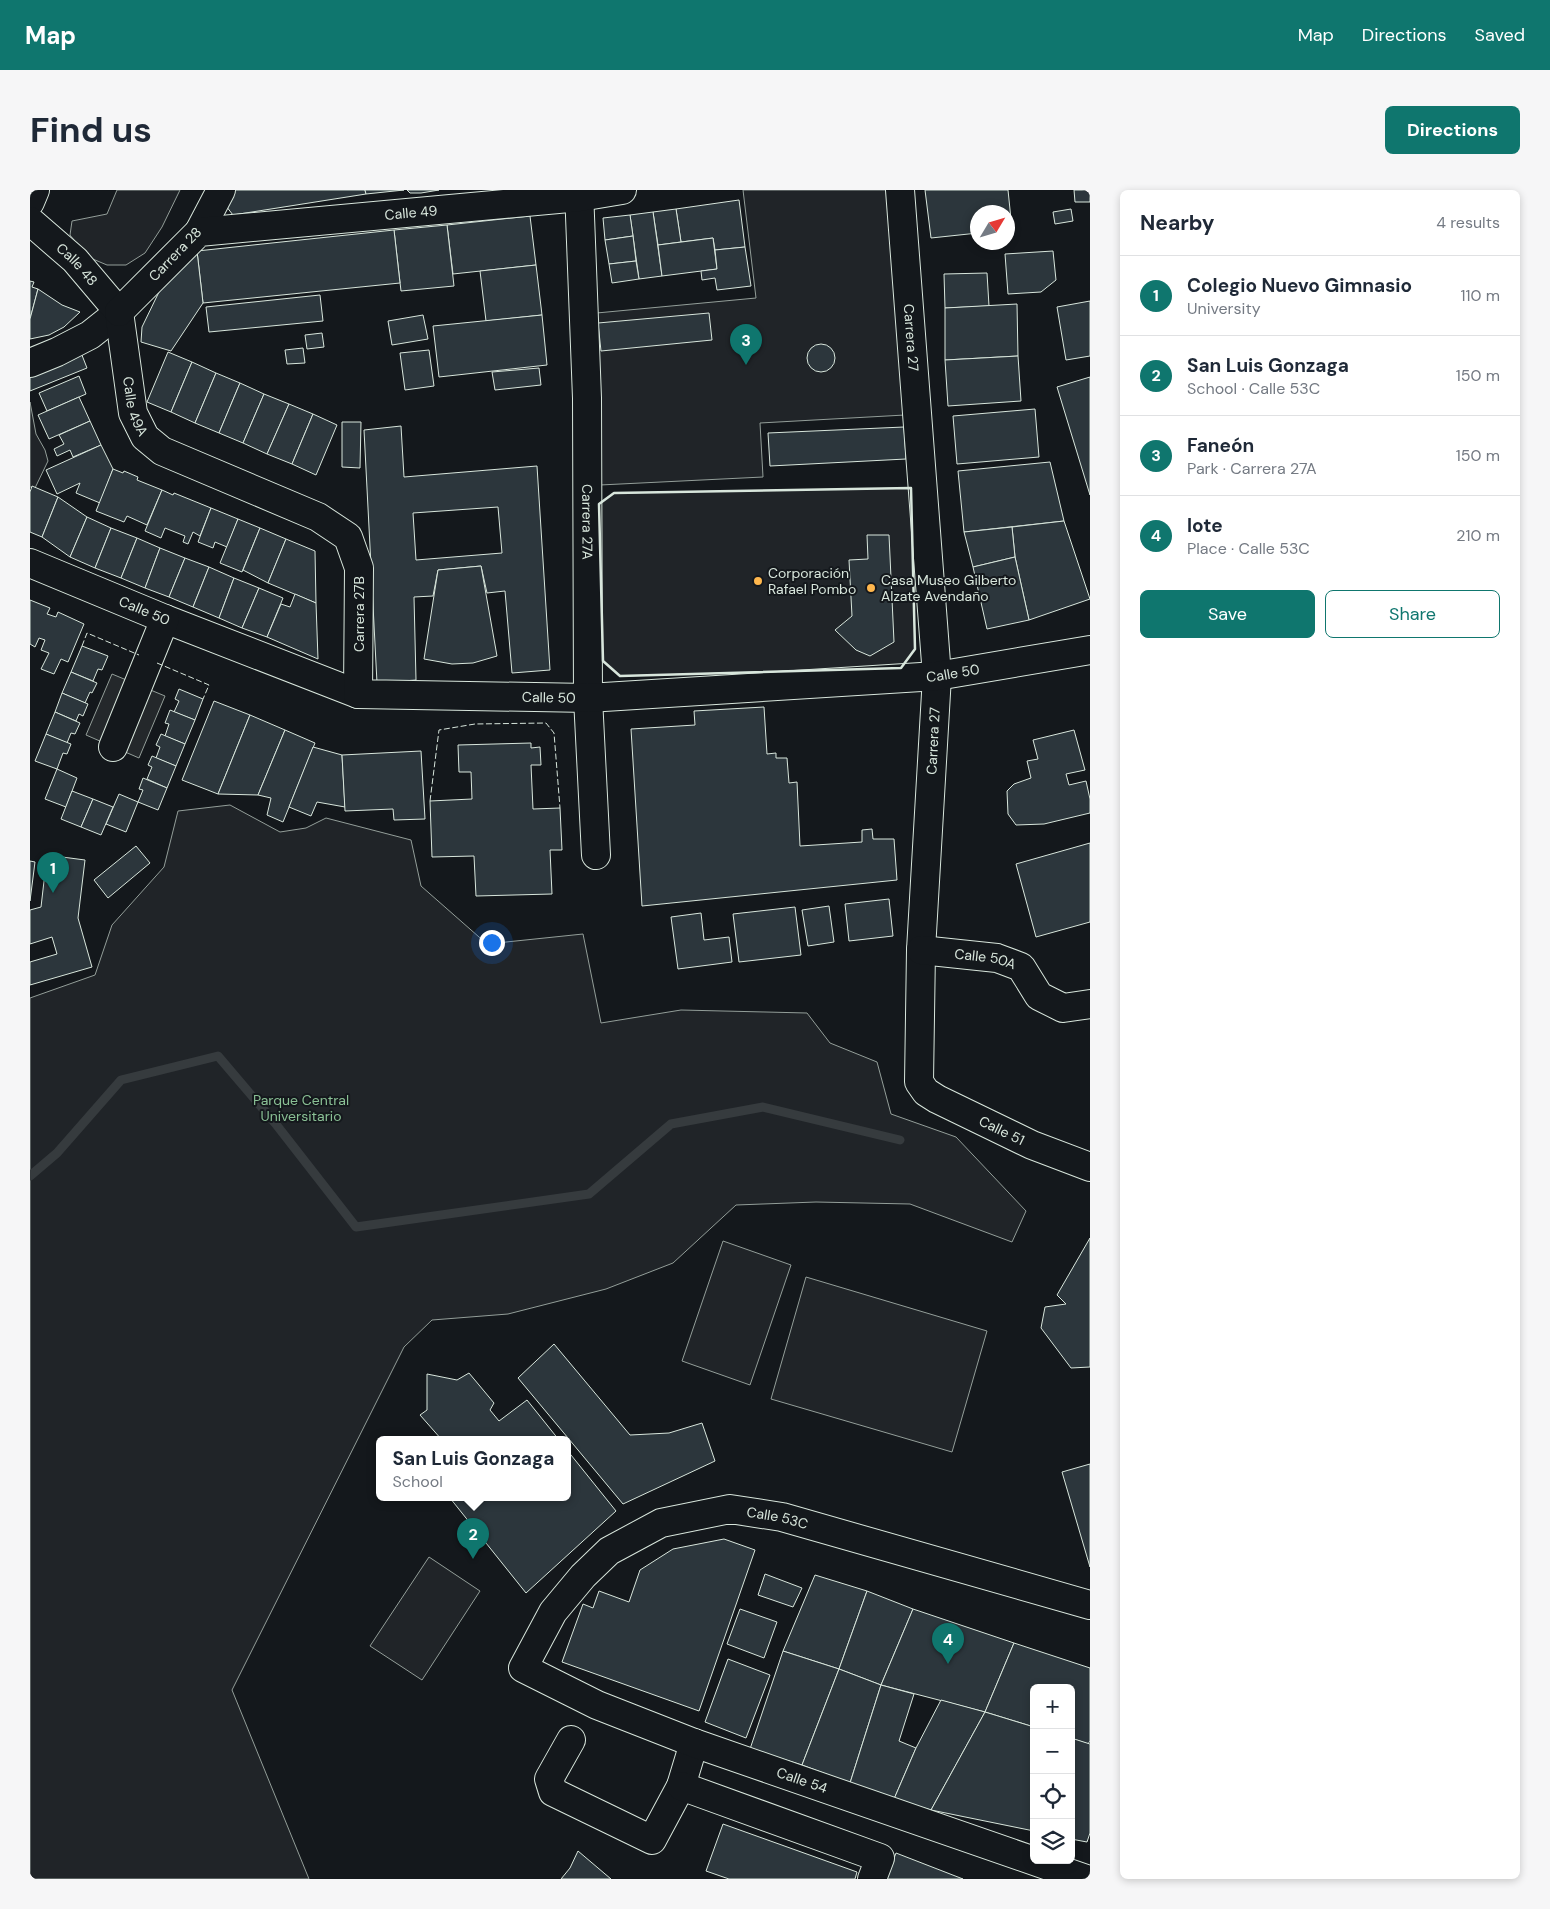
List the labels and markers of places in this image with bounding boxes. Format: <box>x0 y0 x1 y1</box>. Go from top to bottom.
pin: 3 <box>730 324 762 365</box>
place label: Corporación Rafael Pombo <box>768 564 856 598</box>
place label: Casa Museo Gilberto Alzate Avendaño <box>881 571 1016 605</box>
marker: Corporación Rafael Pombo <box>752 575 764 587</box>
marker: Casa Museo Gilberto Alzate Avendaño <box>865 582 877 594</box>
pin: 1 <box>37 852 69 893</box>
pin: 2 <box>457 1518 489 1559</box>
pin: 4 <box>932 1623 964 1664</box>

